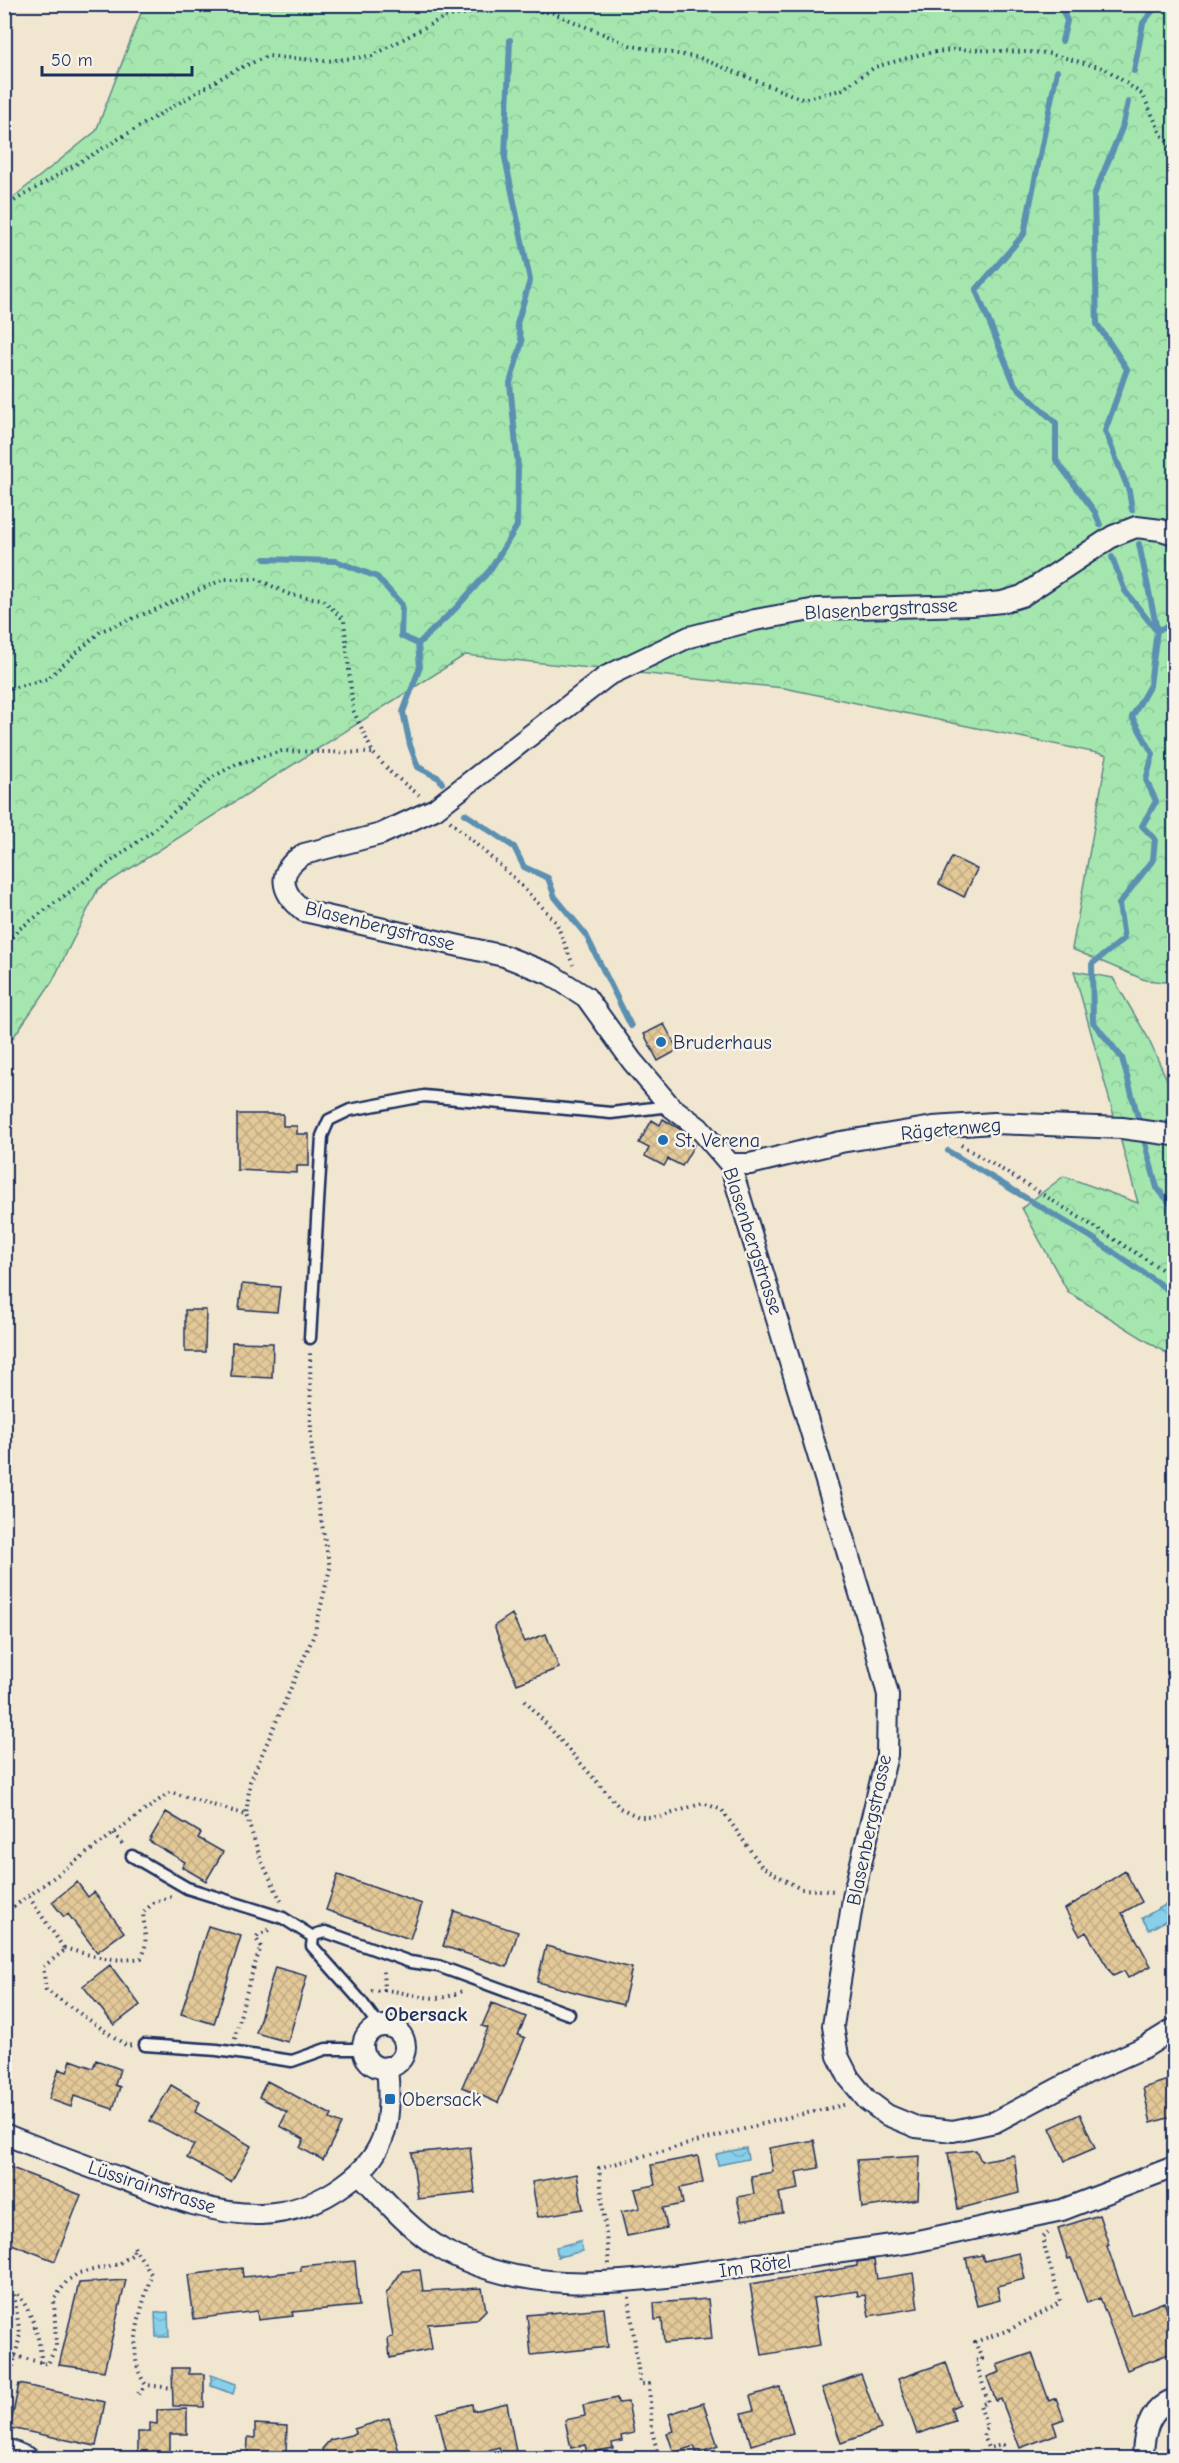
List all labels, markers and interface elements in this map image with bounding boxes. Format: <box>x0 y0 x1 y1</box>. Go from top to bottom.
scale bar <box>42 39 192 77</box>
text: 50 m <box>51 50 93 71</box>
street label: Blasenbergstrasse <box>804 593 958 625</box>
street label: Blasenbergstrasse <box>303 896 457 956</box>
place label: Bruderhaus <box>673 1031 772 1054</box>
marker: Bruderhaus <box>654 1035 668 1049</box>
street label: Rägetenweg <box>900 1113 1002 1145</box>
place label: St. Verena <box>675 1129 760 1152</box>
marker: St. Verena <box>656 1133 670 1147</box>
street label: Blasenbergstrasse <box>718 1164 788 1318</box>
street label: Blasenbergstrasse <box>842 1752 896 1908</box>
district label: Obersack <box>385 2002 468 2026</box>
place label: Obersack <box>402 2088 482 2111</box>
marker: Obersack <box>383 2092 397 2106</box>
street label: Lüssirainstrasse <box>85 2155 219 2219</box>
street label: Im Rötel <box>717 2250 793 2282</box>

